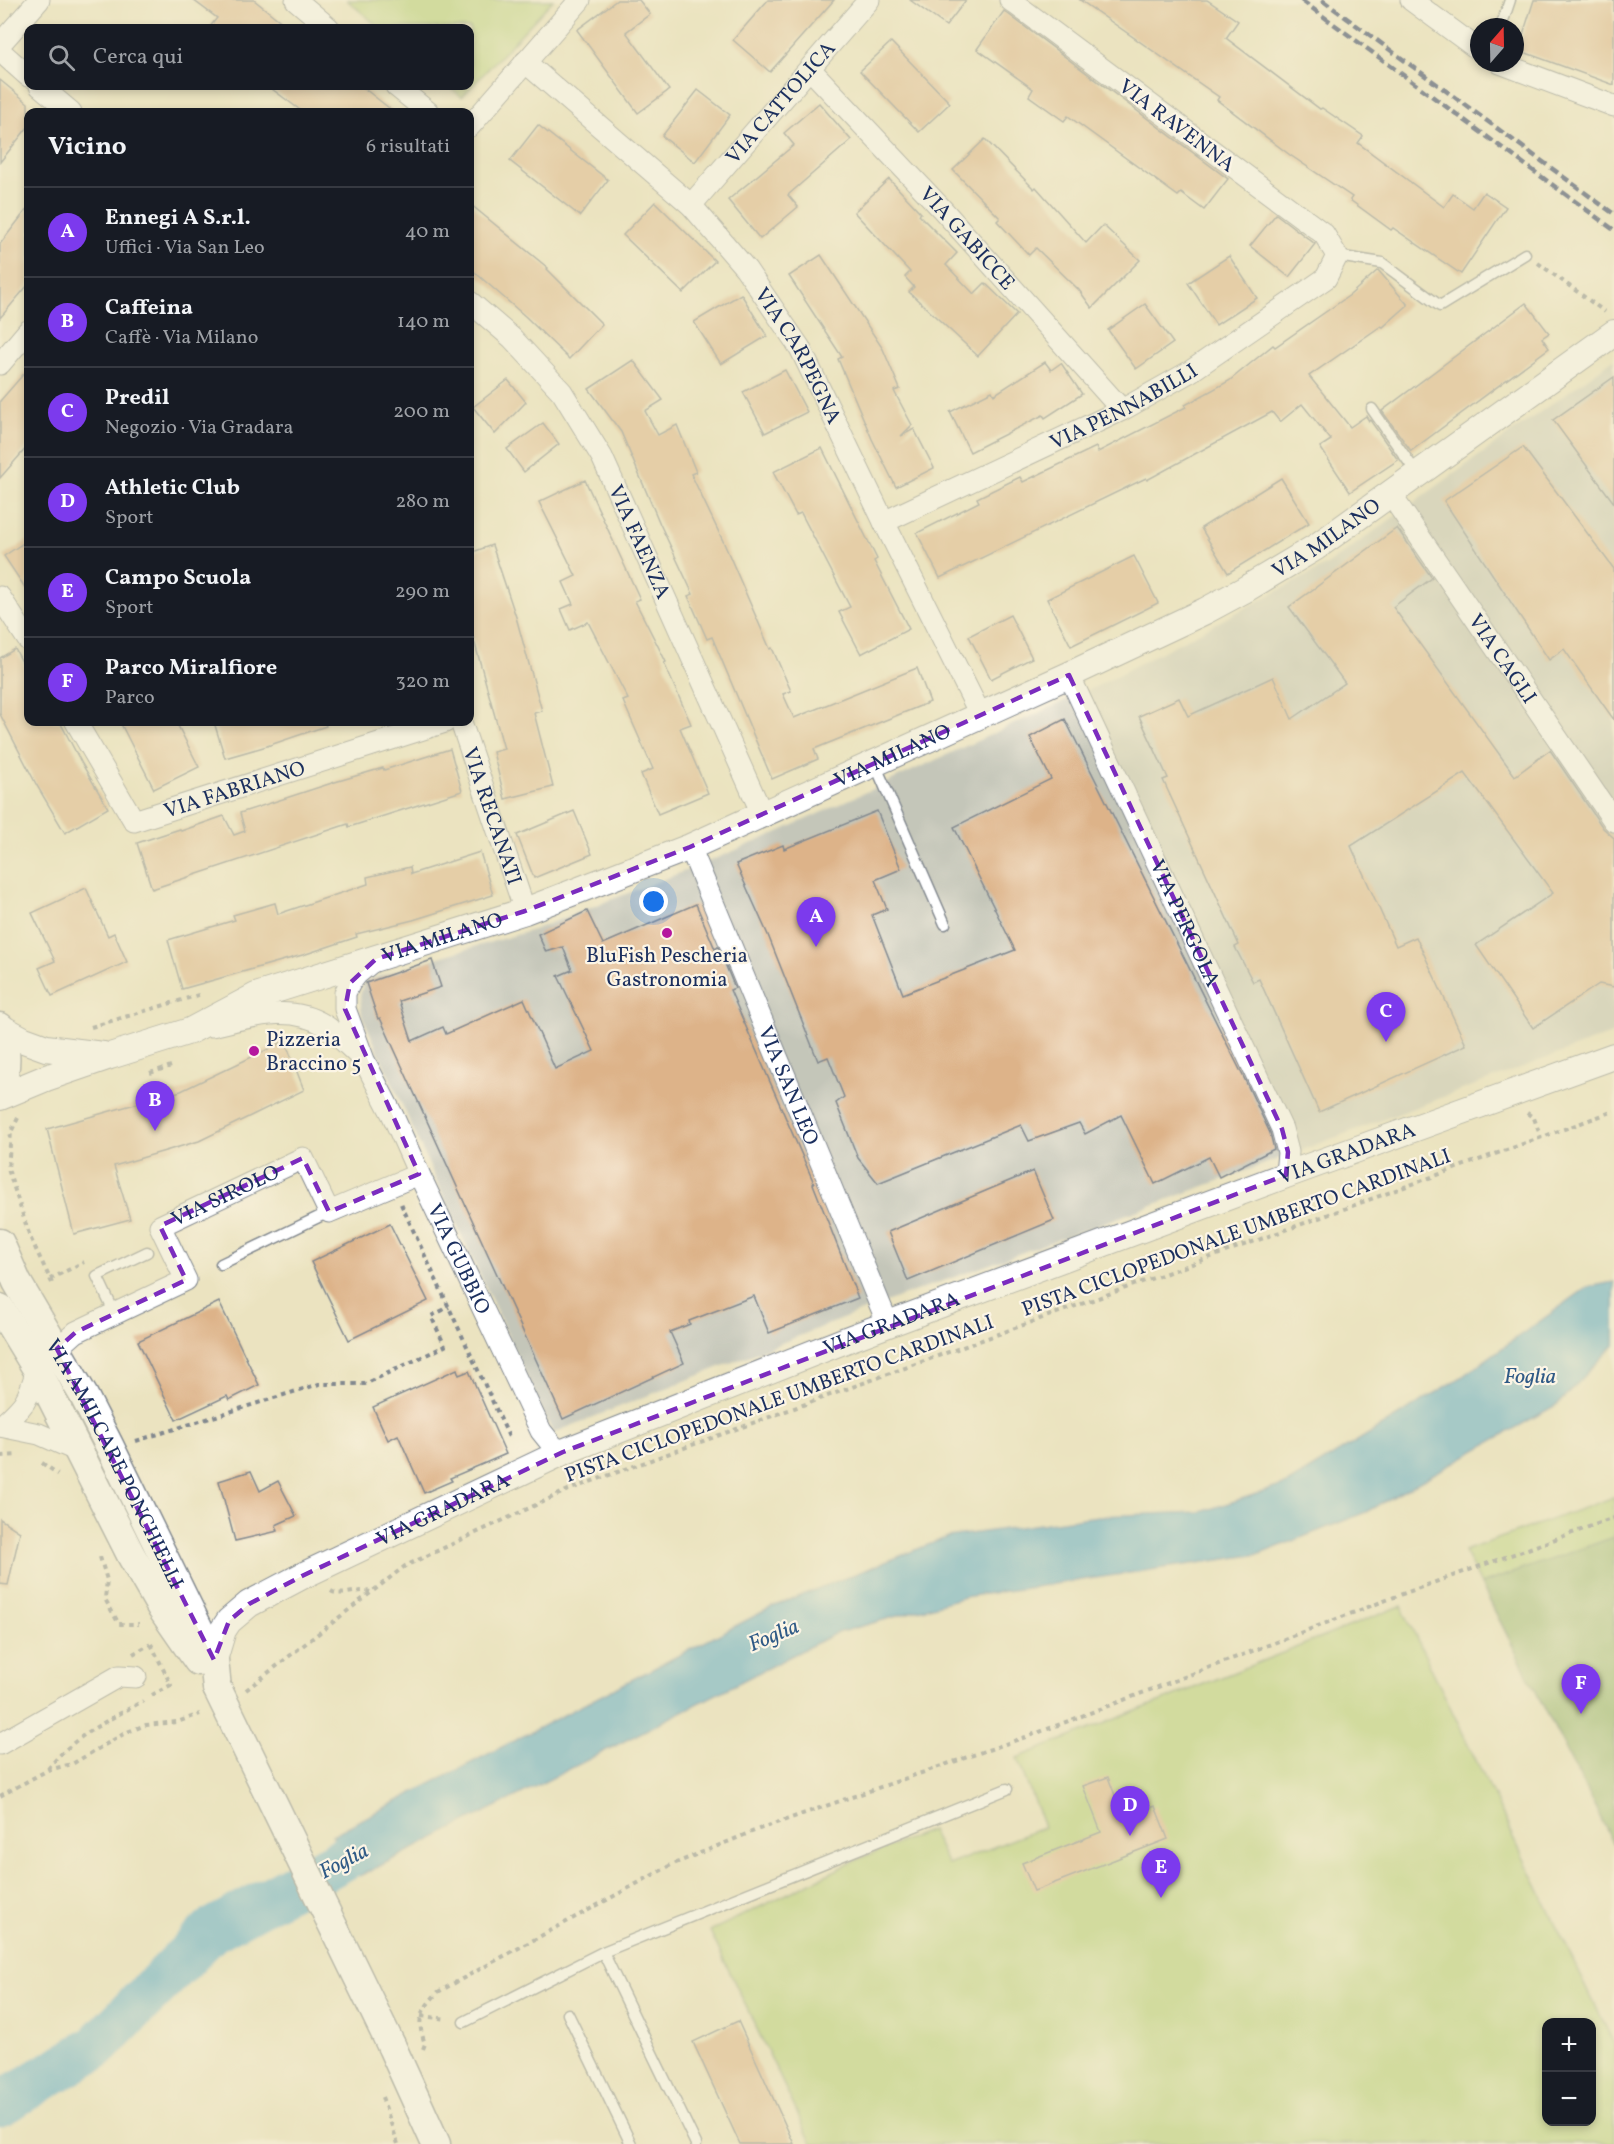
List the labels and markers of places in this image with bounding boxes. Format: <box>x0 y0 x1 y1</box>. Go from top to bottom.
pin: A <box>796 898 836 947</box>
marker: BluFish Pescheria Gastronomia <box>660 926 674 940</box>
place label: BluFish Pescheria Gastronomia <box>586 942 748 995</box>
pin: C <box>1366 992 1406 1042</box>
place label: Pizzeria Braccino 5 <box>266 1026 361 1079</box>
marker: Pizzeria Braccino 5 <box>247 1044 261 1058</box>
pin: B <box>136 1082 174 1131</box>
pin: F <box>1562 1664 1600 1714</box>
pin: D <box>1110 1786 1150 1836</box>
pin: E <box>1142 1848 1180 1898</box>

